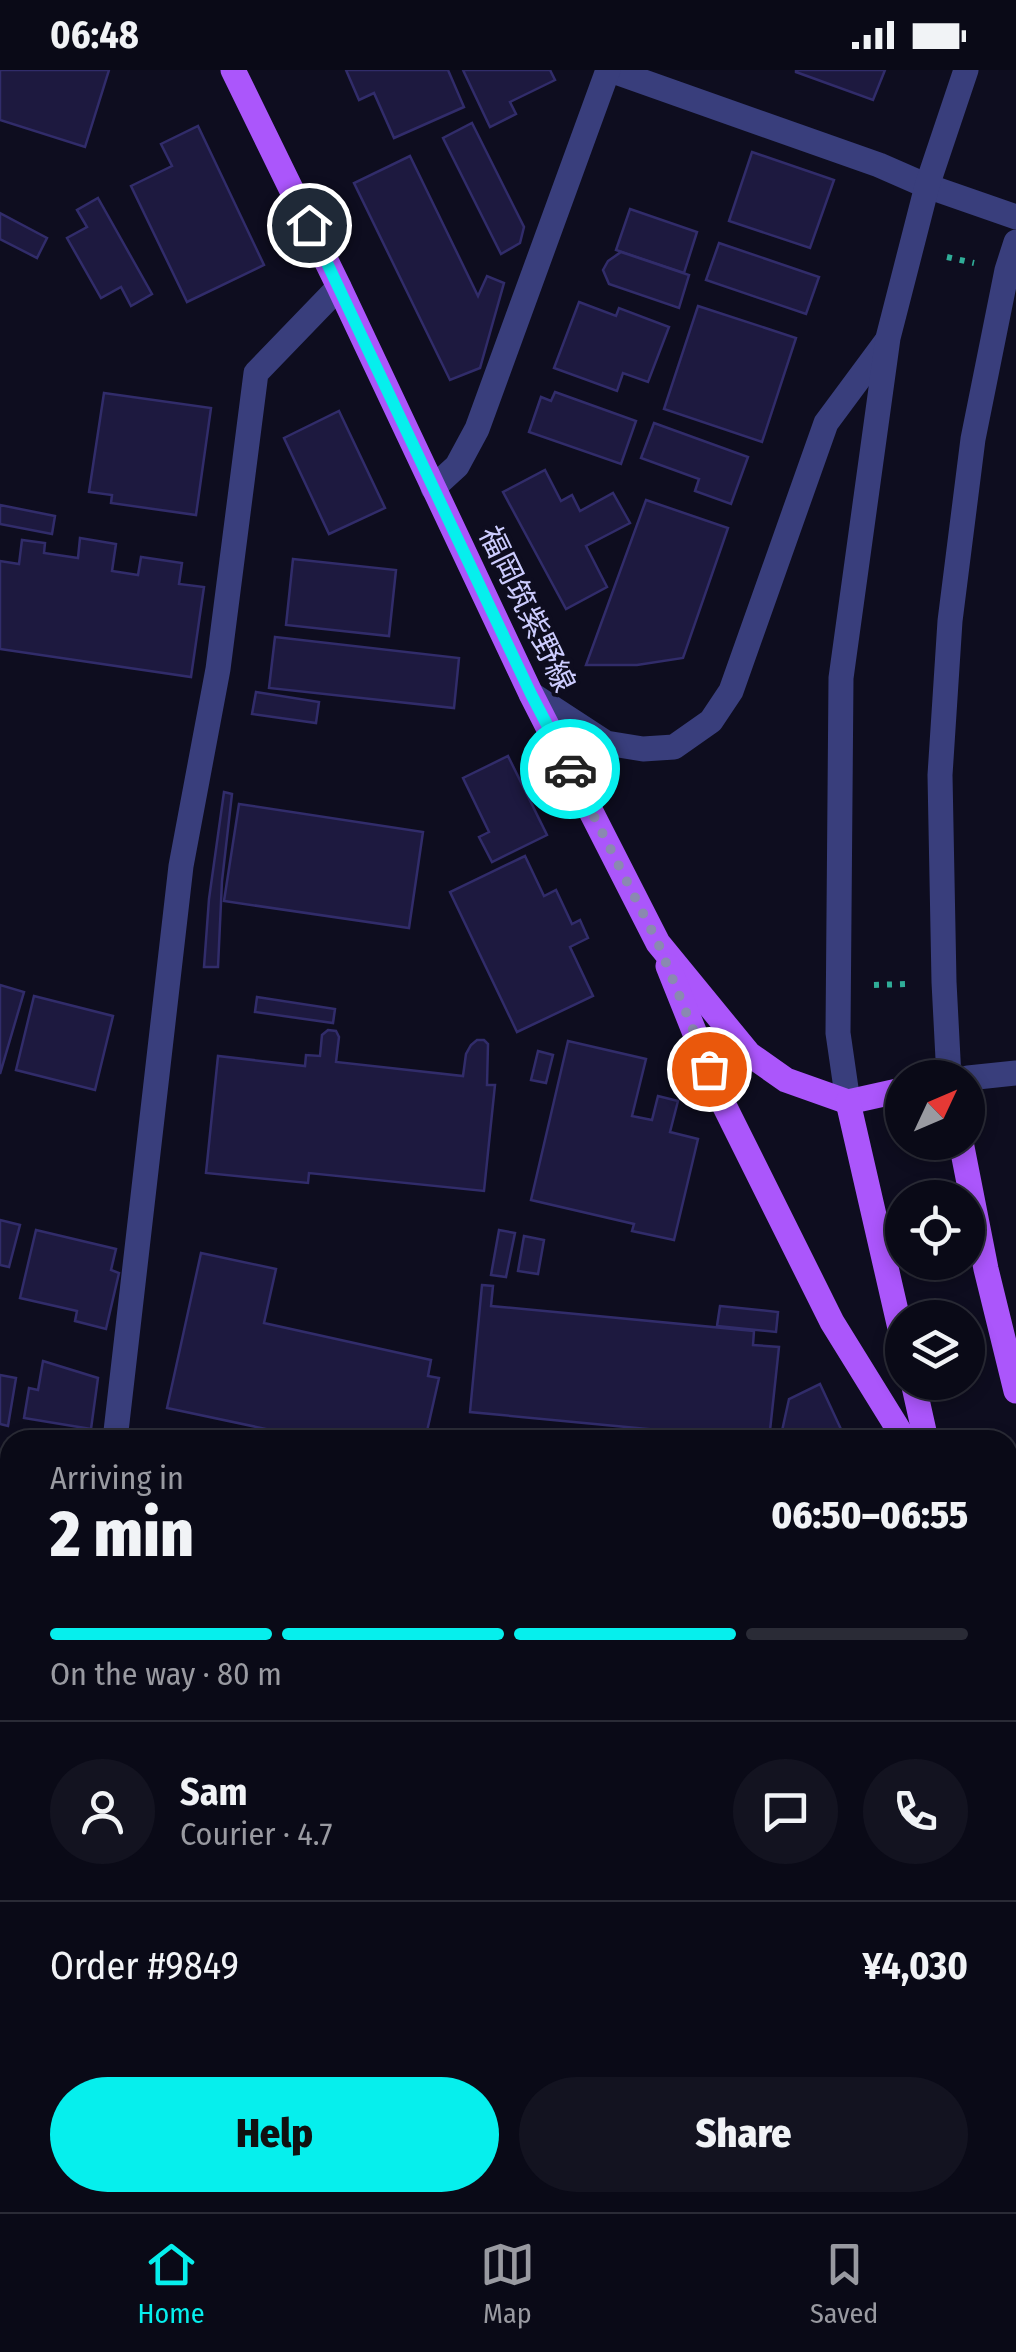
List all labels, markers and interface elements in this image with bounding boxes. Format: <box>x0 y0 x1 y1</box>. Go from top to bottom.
text: 06:48 <box>50 12 139 58</box>
pin <box>267 183 352 268</box>
icon: home <box>282 198 337 253</box>
street label: 福岡筑紫野線 <box>471 520 583 698</box>
courier <box>520 719 620 819</box>
icon: car <box>543 742 598 797</box>
pin <box>667 1027 752 1112</box>
icon: bag <box>682 1042 737 1097</box>
north arrow <box>885 1060 985 1160</box>
map controls <box>885 1060 985 1400</box>
button: locate <box>885 1180 985 1280</box>
button: layers <box>885 1300 985 1400</box>
text: Arriving in <box>50 1459 184 1497</box>
text: 06:50–06:55 <box>771 1492 968 1538</box>
text: 2 min <box>50 1495 194 1573</box>
text: On the way · 80 m <box>50 1655 282 1693</box>
button: person <box>50 1759 155 1864</box>
button: chat <box>733 1759 838 1864</box>
button: phone <box>863 1759 968 1864</box>
text: Sam <box>180 1769 248 1815</box>
text: Courier · 4.7 <box>180 1815 332 1853</box>
text: Order #9849 <box>50 1943 239 1989</box>
text: ¥4,030 <box>862 1943 968 1989</box>
button: Help <box>50 2077 499 2192</box>
button: Share <box>519 2077 968 2192</box>
tab: Home <box>138 2237 205 2330</box>
tab: Map <box>480 2237 535 2330</box>
tab: Saved <box>810 2237 878 2330</box>

